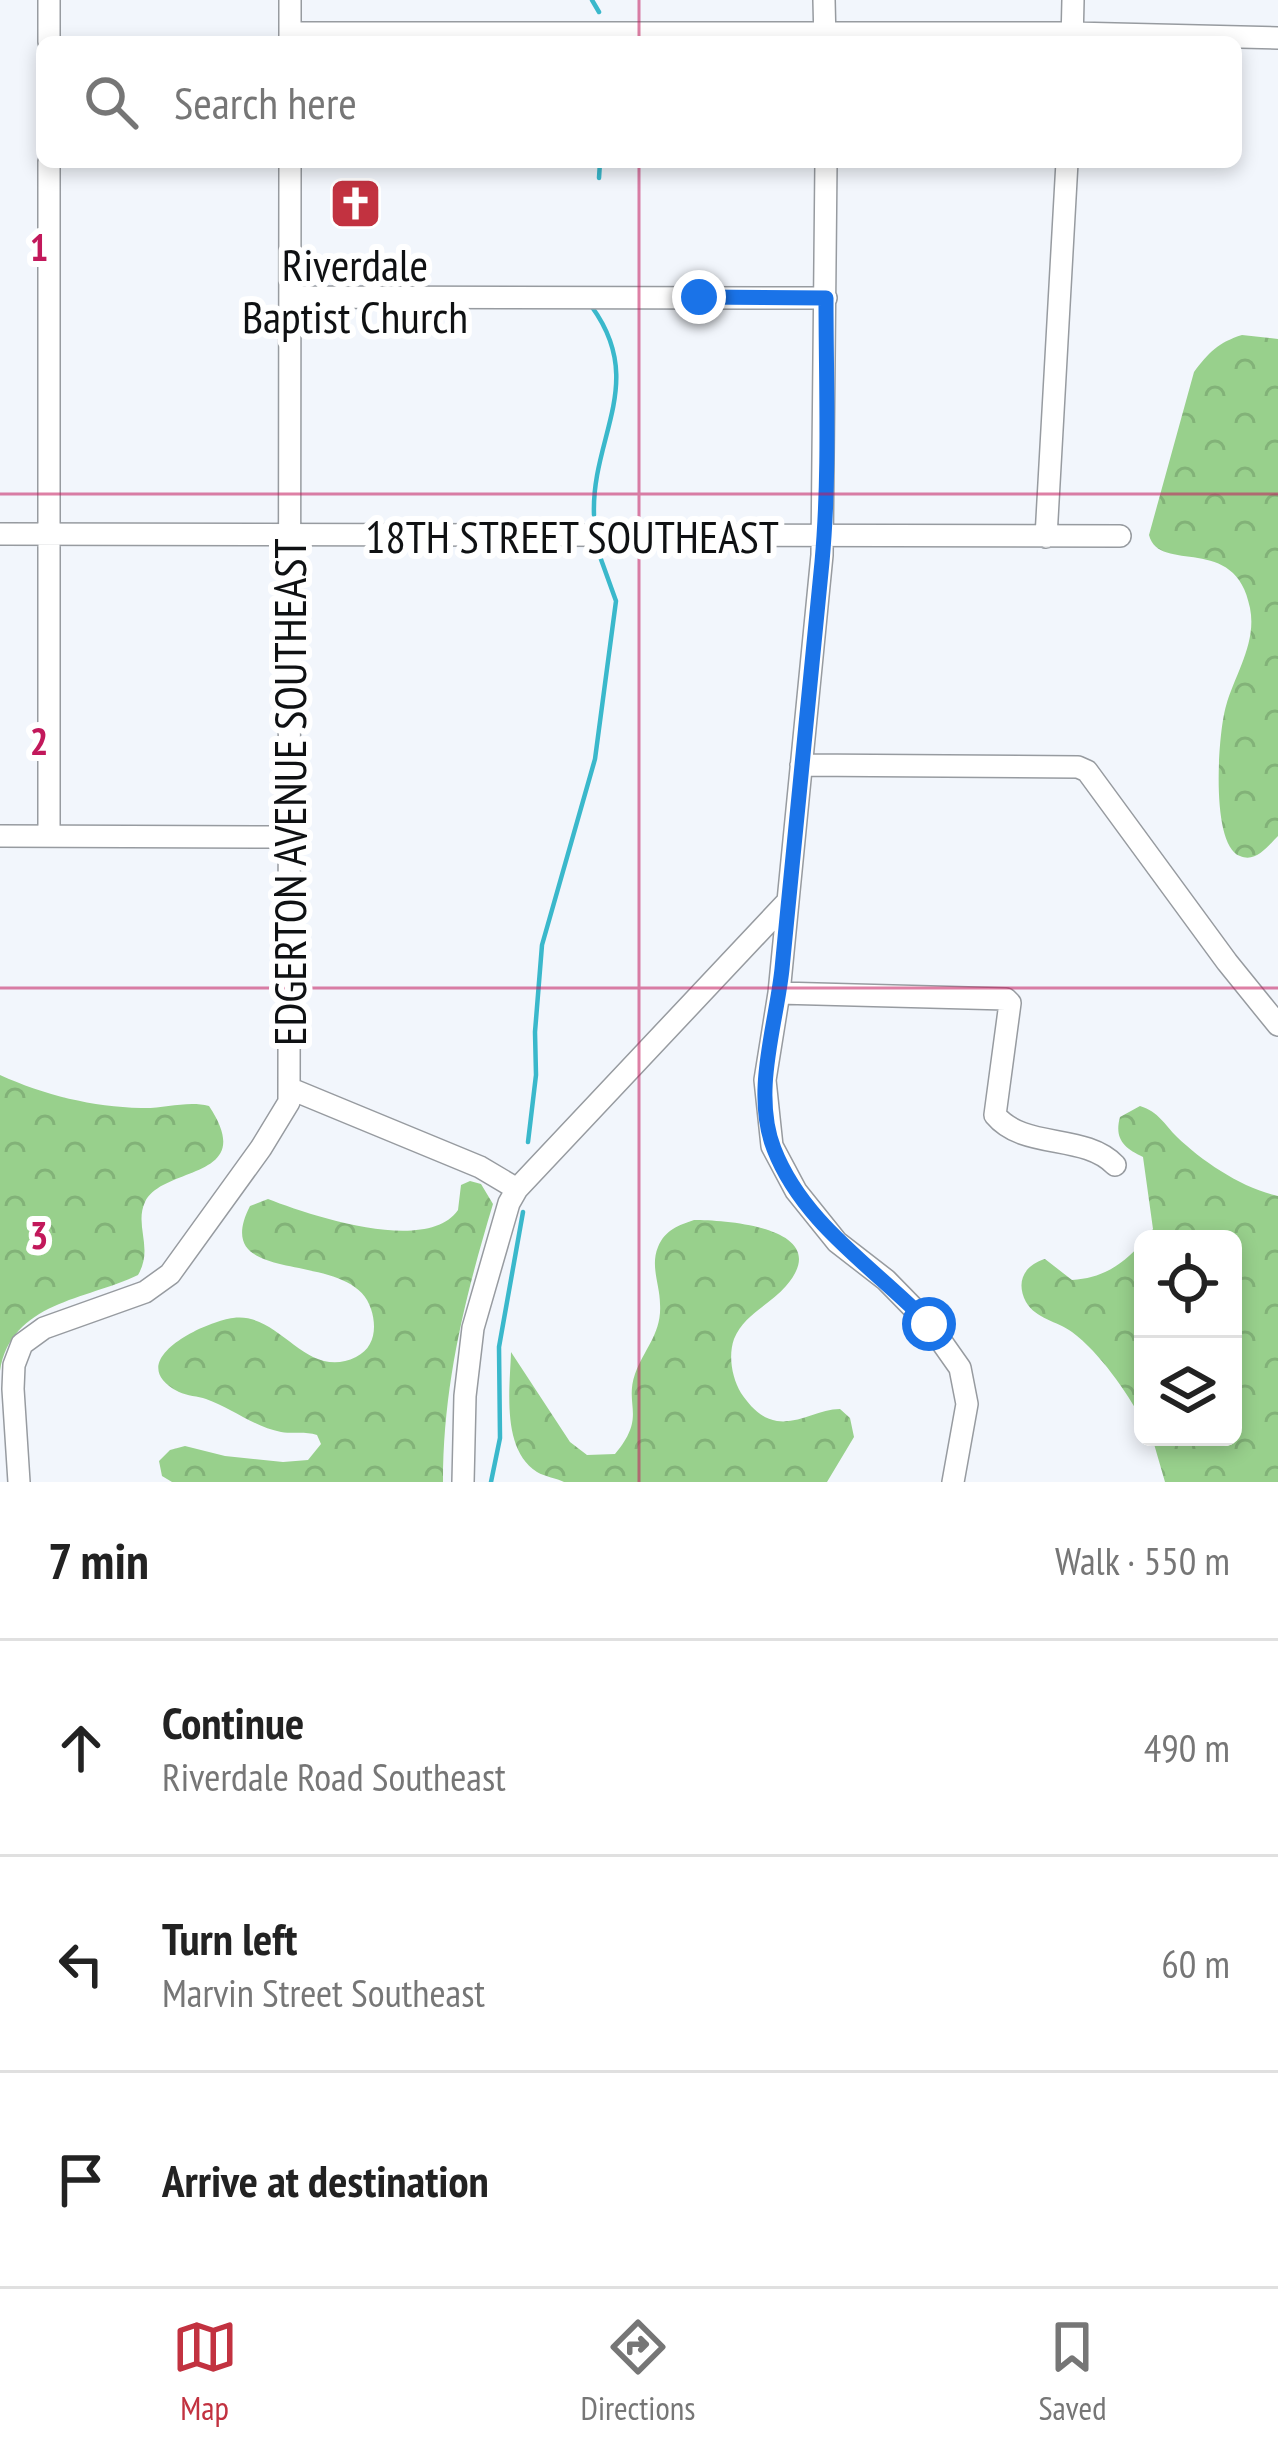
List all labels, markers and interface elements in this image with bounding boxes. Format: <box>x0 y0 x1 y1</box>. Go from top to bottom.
search box <box>36 36 1242 168</box>
icon: search <box>78 69 144 135</box>
text: Search here <box>174 73 357 131</box>
church icon: Riverdale Baptist Church <box>327 176 383 232</box>
text: 1 <box>30 221 48 272</box>
place label: Riverdale Baptist Church <box>242 235 468 345</box>
route end <box>672 270 726 324</box>
street label: 18TH STREET SOUTHEAST <box>365 507 779 565</box>
street label: EDGERTON AVENUE SOUTHEAST <box>260 538 318 1046</box>
text: 2 <box>30 715 48 766</box>
text: 3 <box>30 1209 48 1260</box>
map controls <box>1134 1230 1242 1446</box>
button: locate <box>1134 1230 1242 1338</box>
route start <box>902 1297 956 1351</box>
button: layers <box>1134 1338 1242 1446</box>
text: 7 min <box>48 1527 149 1593</box>
text: Walk · 550 m <box>1055 1535 1230 1586</box>
text: Continue <box>162 1693 304 1751</box>
icon: ahead <box>48 1715 114 1781</box>
text: 490 m <box>1144 1722 1230 1773</box>
text: Riverdale Road Southeast <box>162 1751 506 1802</box>
text: Turn left <box>162 1909 297 1967</box>
icon: left <box>48 1931 114 1997</box>
text: 60 m <box>1161 1938 1230 1989</box>
text: Marvin Street Southeast <box>162 1967 485 2018</box>
icon: arrive <box>48 2147 114 2213</box>
text: Arrive at destination <box>162 2151 489 2209</box>
tab: Map <box>172 2314 238 2429</box>
tab: Directions <box>581 2314 695 2429</box>
tab: Saved <box>1038 2314 1106 2429</box>

